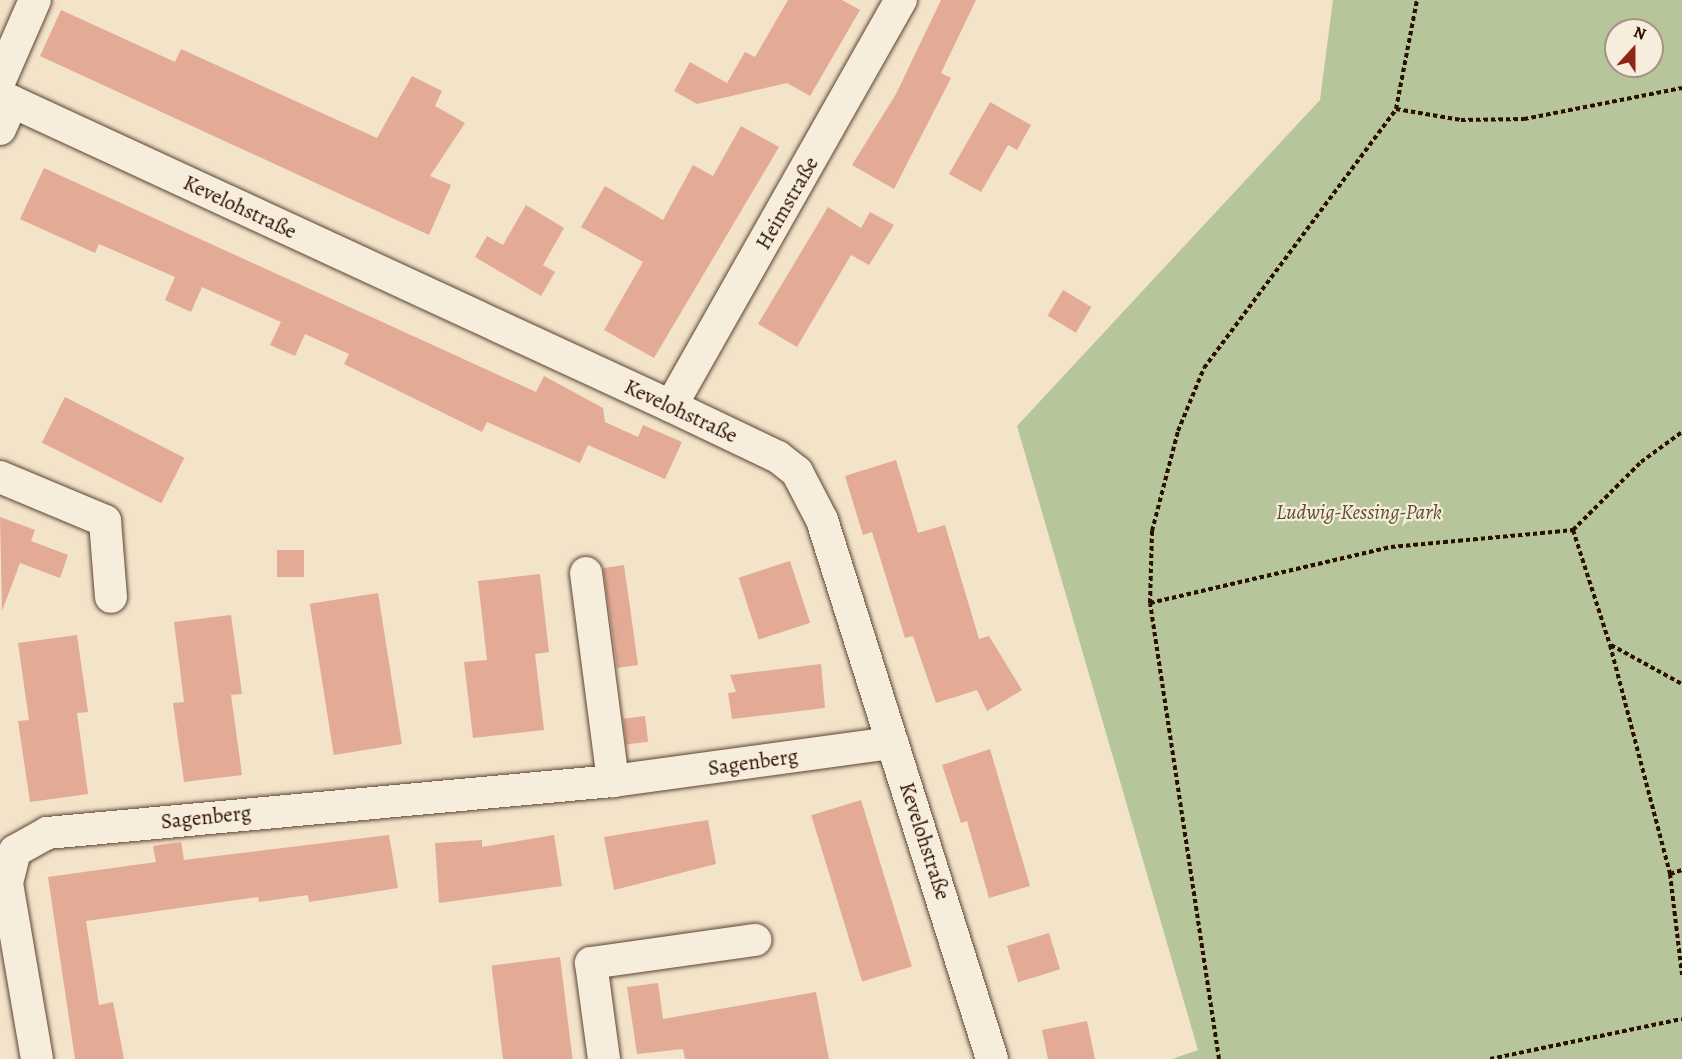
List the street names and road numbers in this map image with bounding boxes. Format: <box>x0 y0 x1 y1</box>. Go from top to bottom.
street label: Heimstraße <box>750 152 824 254</box>
street label: Kevelohstraße <box>179 170 301 244</box>
street label: Kevelohstraße <box>620 374 742 448</box>
street label: Sagenberg <box>706 743 800 781</box>
street label: Kevelohstraße <box>894 779 956 903</box>
street label: Sagenberg <box>160 800 252 834</box>

